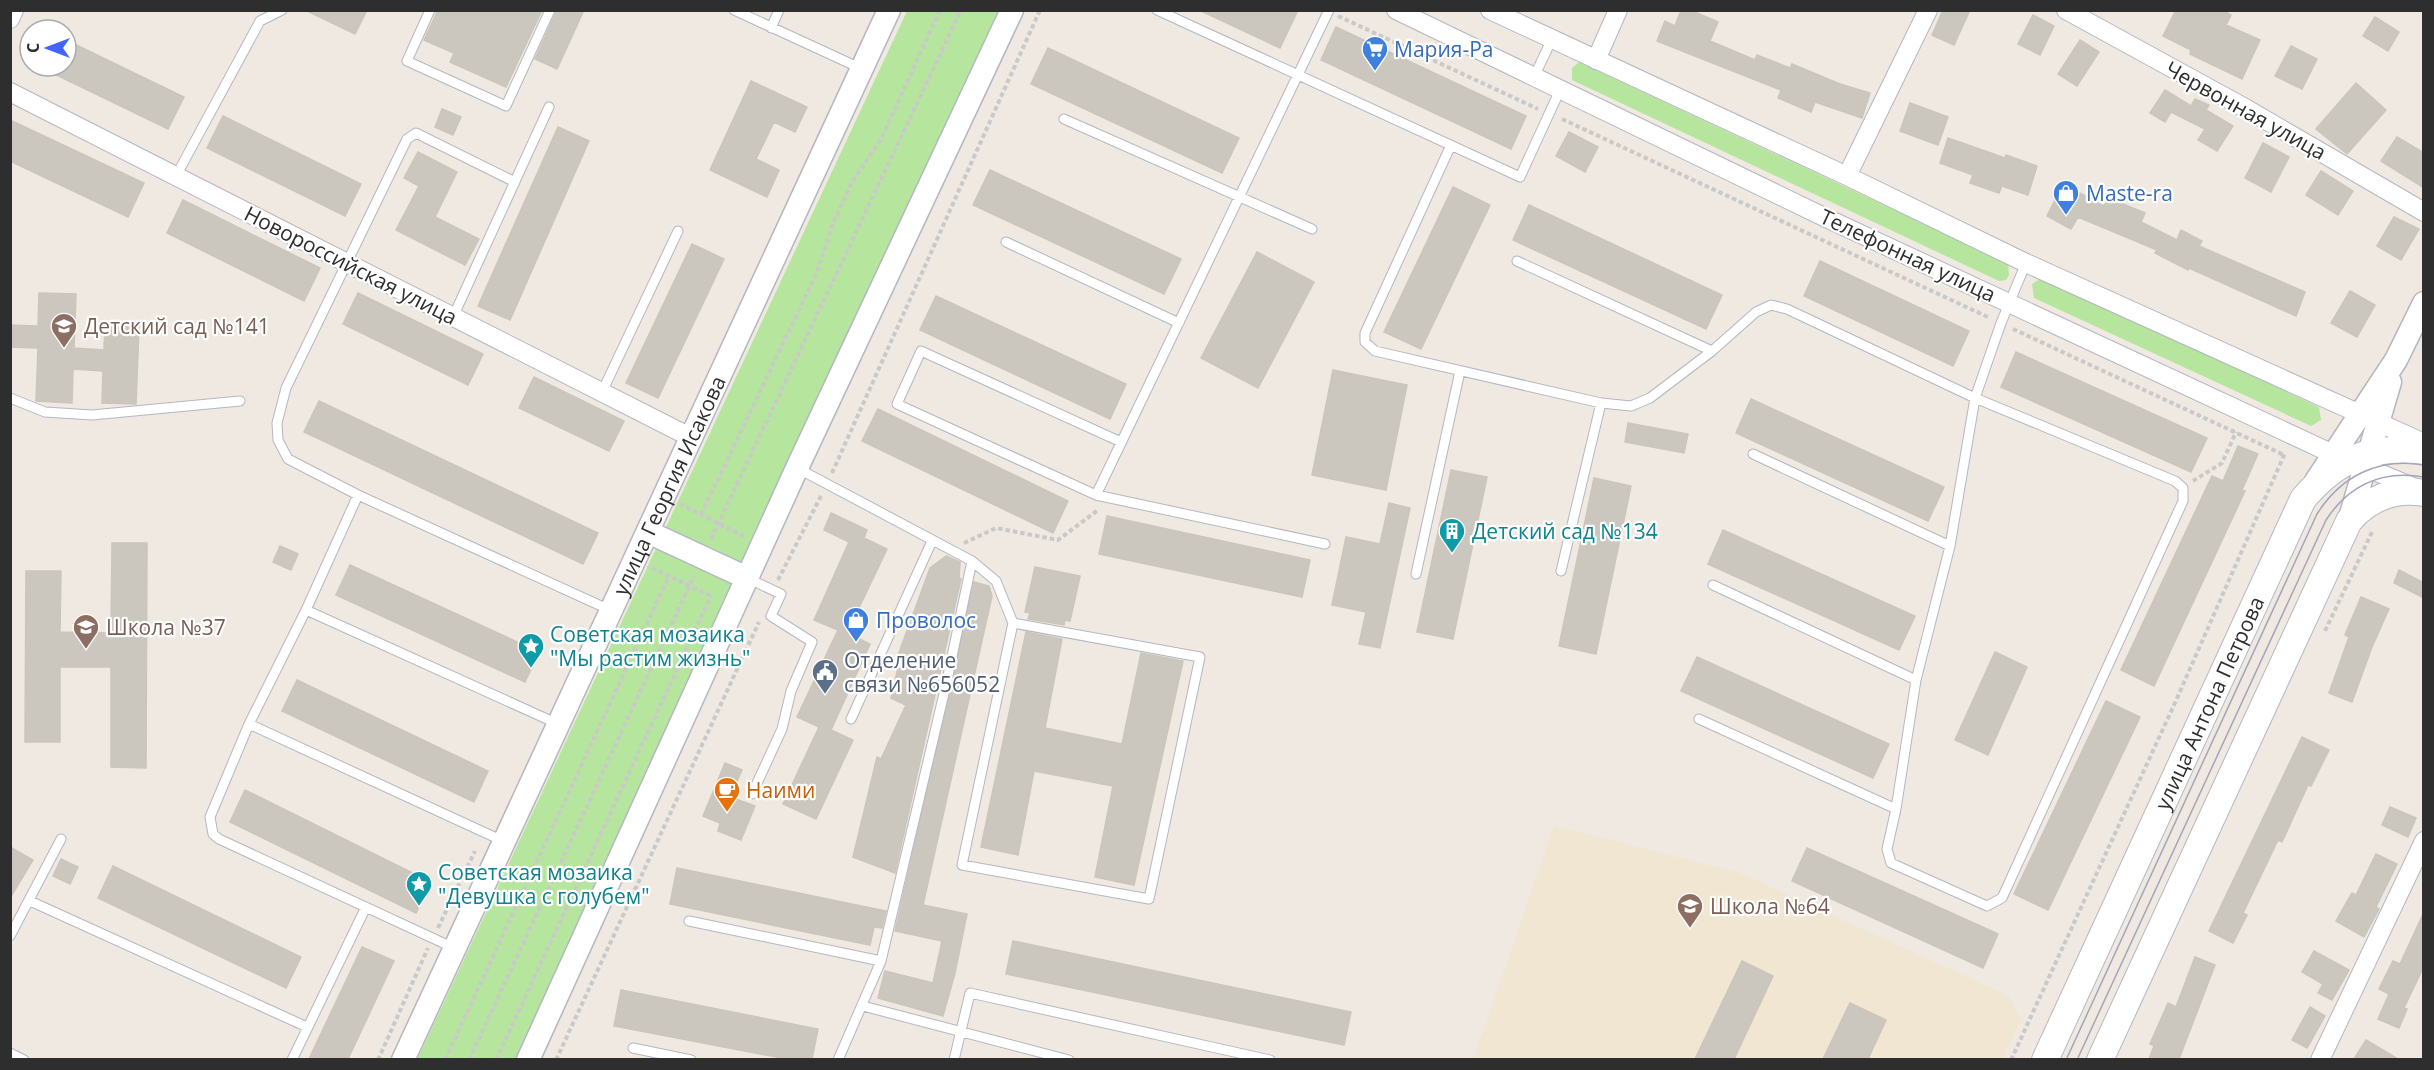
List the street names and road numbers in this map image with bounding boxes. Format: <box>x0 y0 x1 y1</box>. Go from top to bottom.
street label: Червонная улица <box>2161 54 2331 166</box>
street label: Новороссийская улица <box>240 199 462 331</box>
street label: Телефонная улица <box>1816 202 2000 308</box>
street label: улица Георгия Исакова <box>606 371 732 600</box>
street label: улица Антона Петрова <box>2148 592 2270 814</box>

